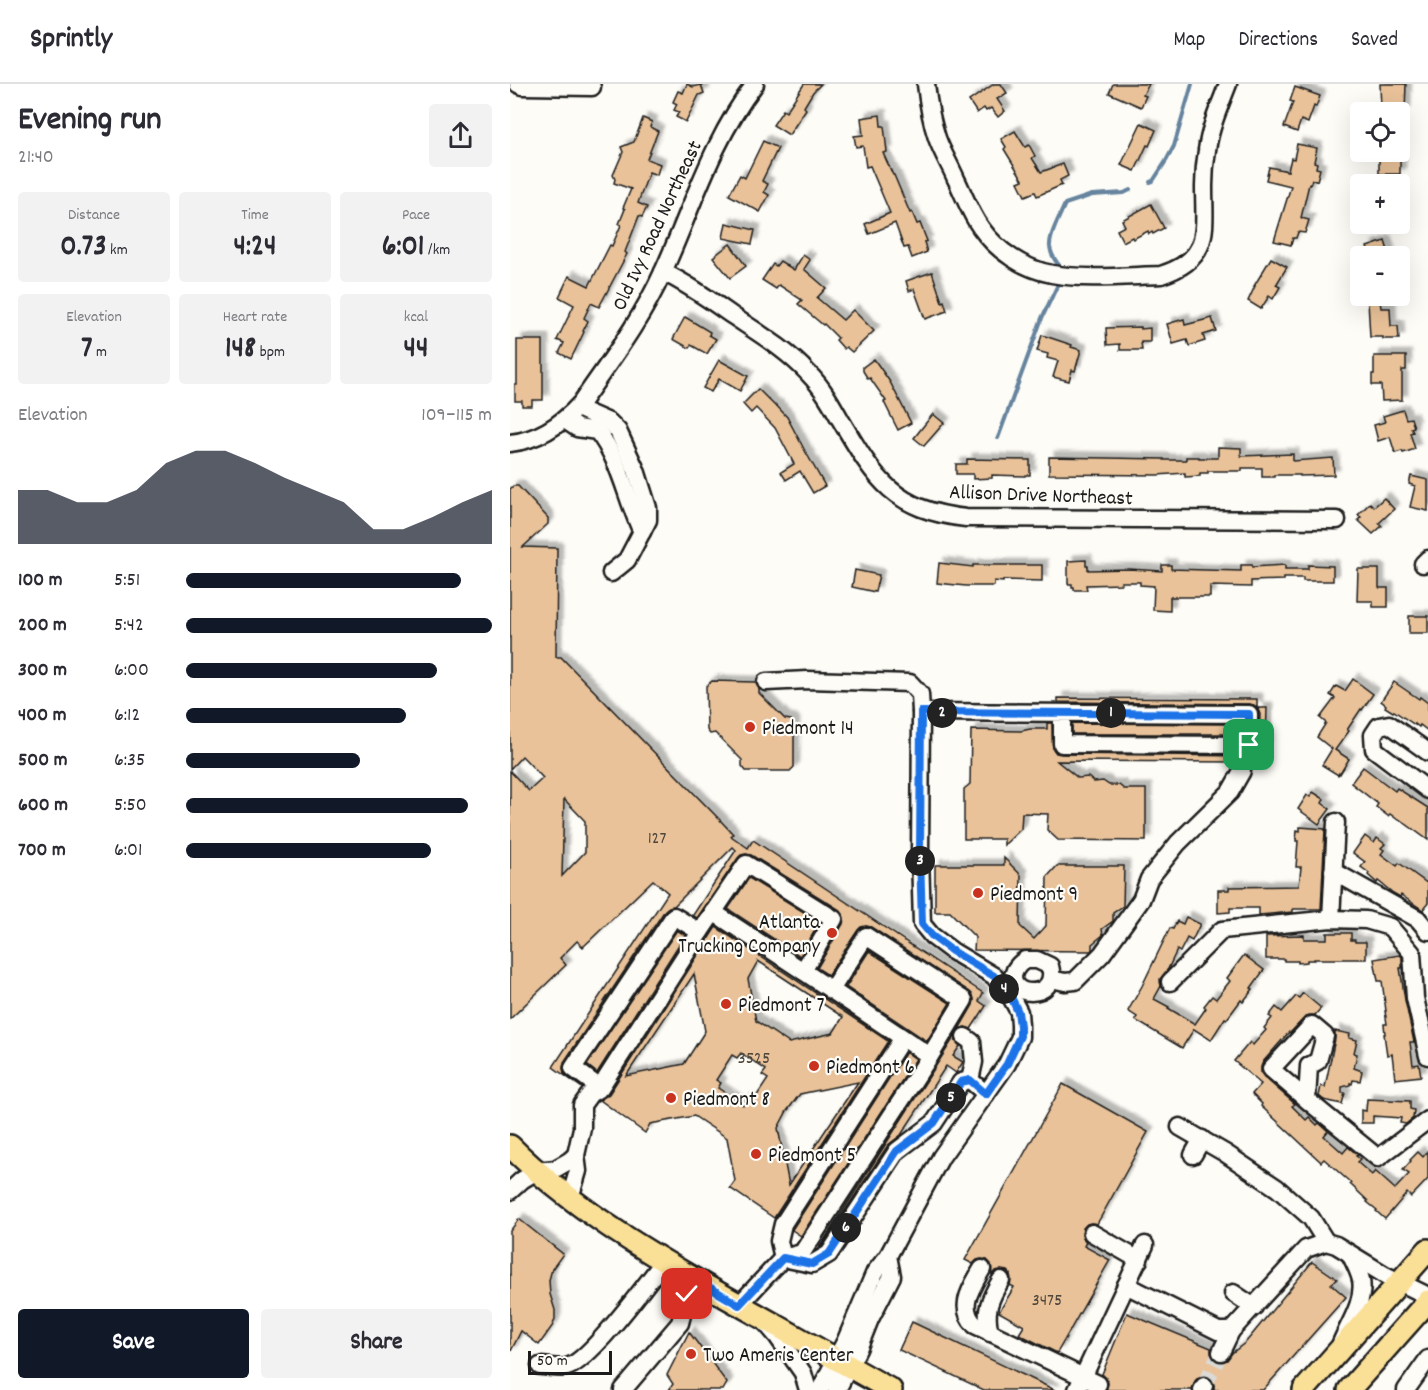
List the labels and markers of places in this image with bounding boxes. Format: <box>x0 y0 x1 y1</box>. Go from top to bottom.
pin: 2 <box>927 698 957 728</box>
pin: 1 <box>1096 698 1126 728</box>
place label: Piedmont 14 <box>762 715 854 745</box>
pin <box>1223 719 1274 770</box>
marker: Piedmont 14 <box>743 720 757 734</box>
pin: 3 <box>905 846 935 876</box>
place label: Piedmont 9 <box>990 881 1078 911</box>
marker: Piedmont 9 <box>971 886 985 900</box>
place label: Atlanta Trucking Company <box>678 909 821 963</box>
marker: Atlanta Trucking Company <box>825 926 839 940</box>
pin: 4 <box>989 974 1019 1004</box>
place label: Piedmont 7 <box>738 992 825 1022</box>
marker: Piedmont 7 <box>719 997 733 1011</box>
place label: Piedmont 6 <box>826 1054 915 1084</box>
marker: Piedmont 6 <box>807 1059 821 1073</box>
pin: 5 <box>936 1083 966 1113</box>
place label: Piedmont 8 <box>683 1086 770 1116</box>
marker: Piedmont 8 <box>664 1091 678 1105</box>
place label: Piedmont 5 <box>768 1142 856 1172</box>
marker: Piedmont 5 <box>749 1147 763 1161</box>
pin: 6 <box>831 1213 861 1243</box>
pin <box>661 1268 712 1319</box>
place label: Two Ameris Center <box>703 1342 854 1372</box>
marker: Two Ameris Center <box>684 1347 698 1361</box>

